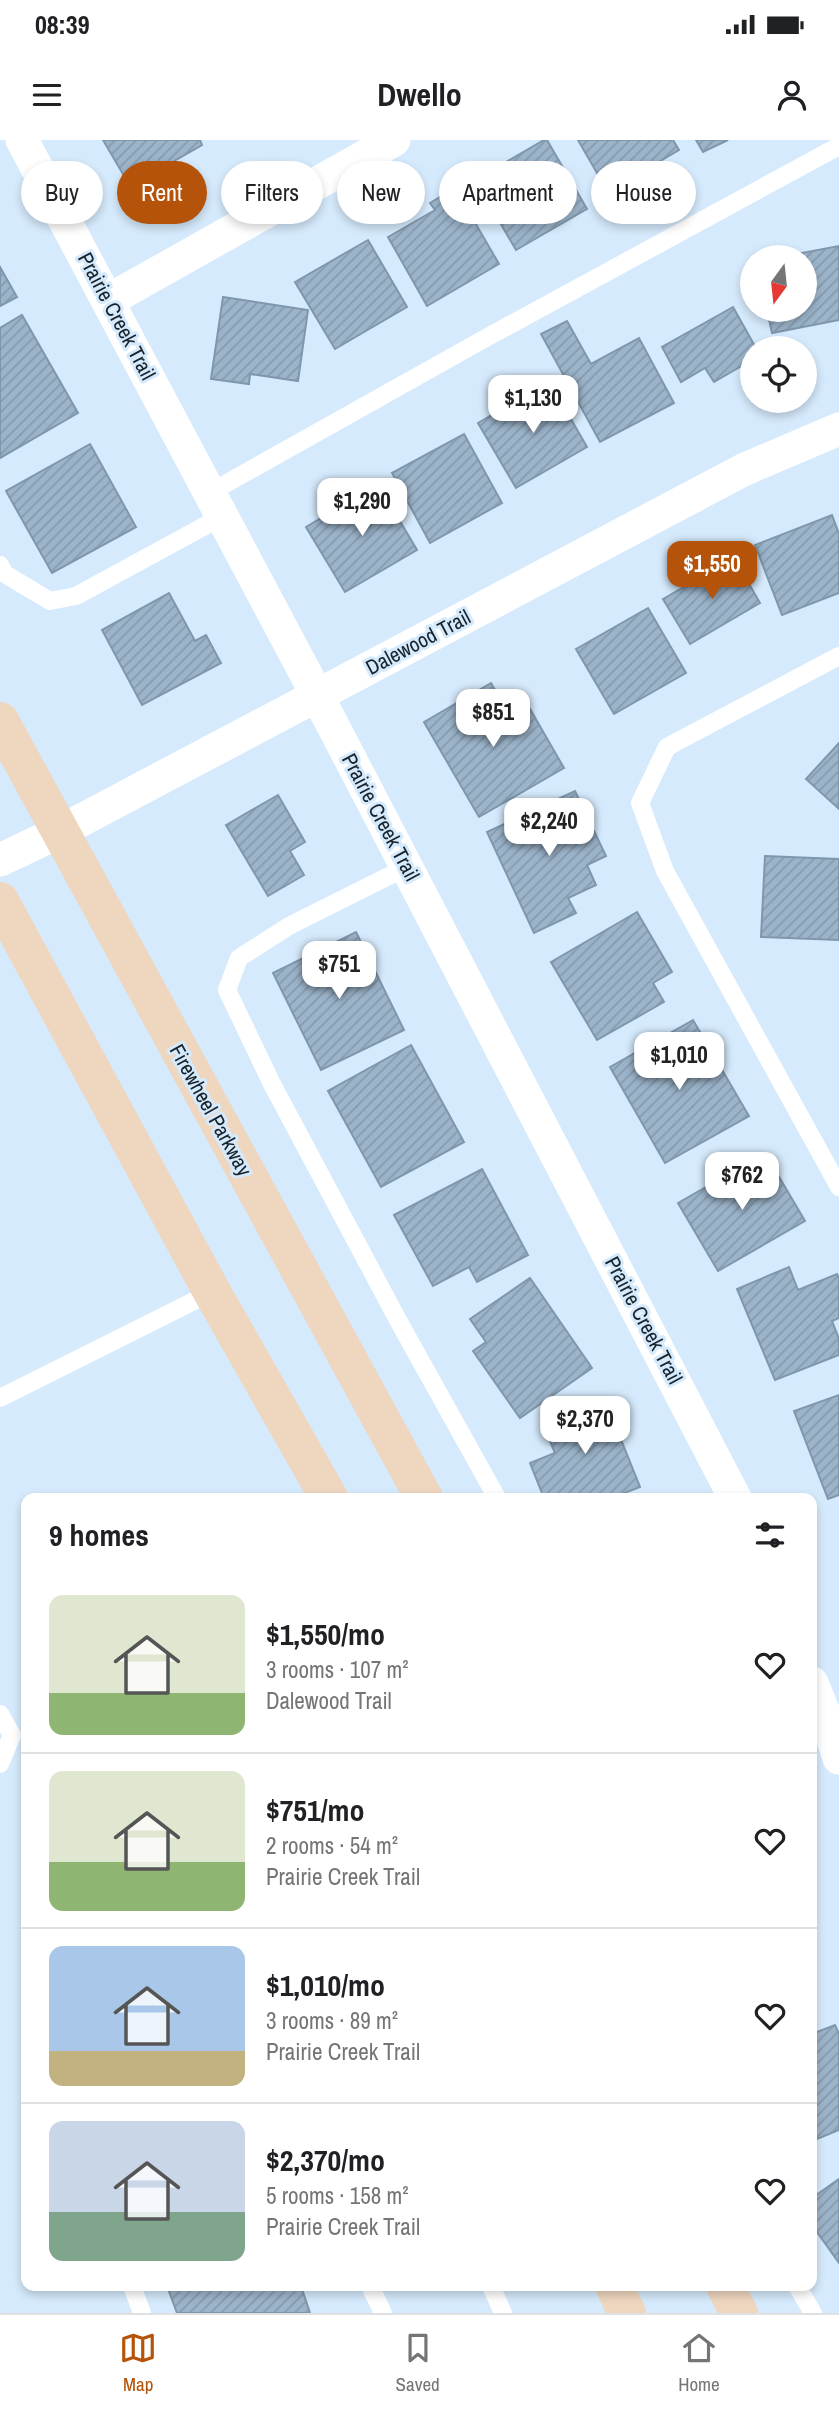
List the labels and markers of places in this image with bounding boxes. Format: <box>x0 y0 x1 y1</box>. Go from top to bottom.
pin: $1,130 <box>476 376 590 435</box>
pin: $1,290 <box>305 478 419 538</box>
pin: $1,550 <box>655 542 769 601</box>
pin: $851 <box>452 690 534 749</box>
pin: $2,240 <box>492 798 606 858</box>
pin: $751 <box>298 942 380 1001</box>
pin: $1,010 <box>622 1032 736 1092</box>
pin: $762 <box>701 1152 783 1212</box>
pin: $2,370 <box>528 1396 642 1456</box>

